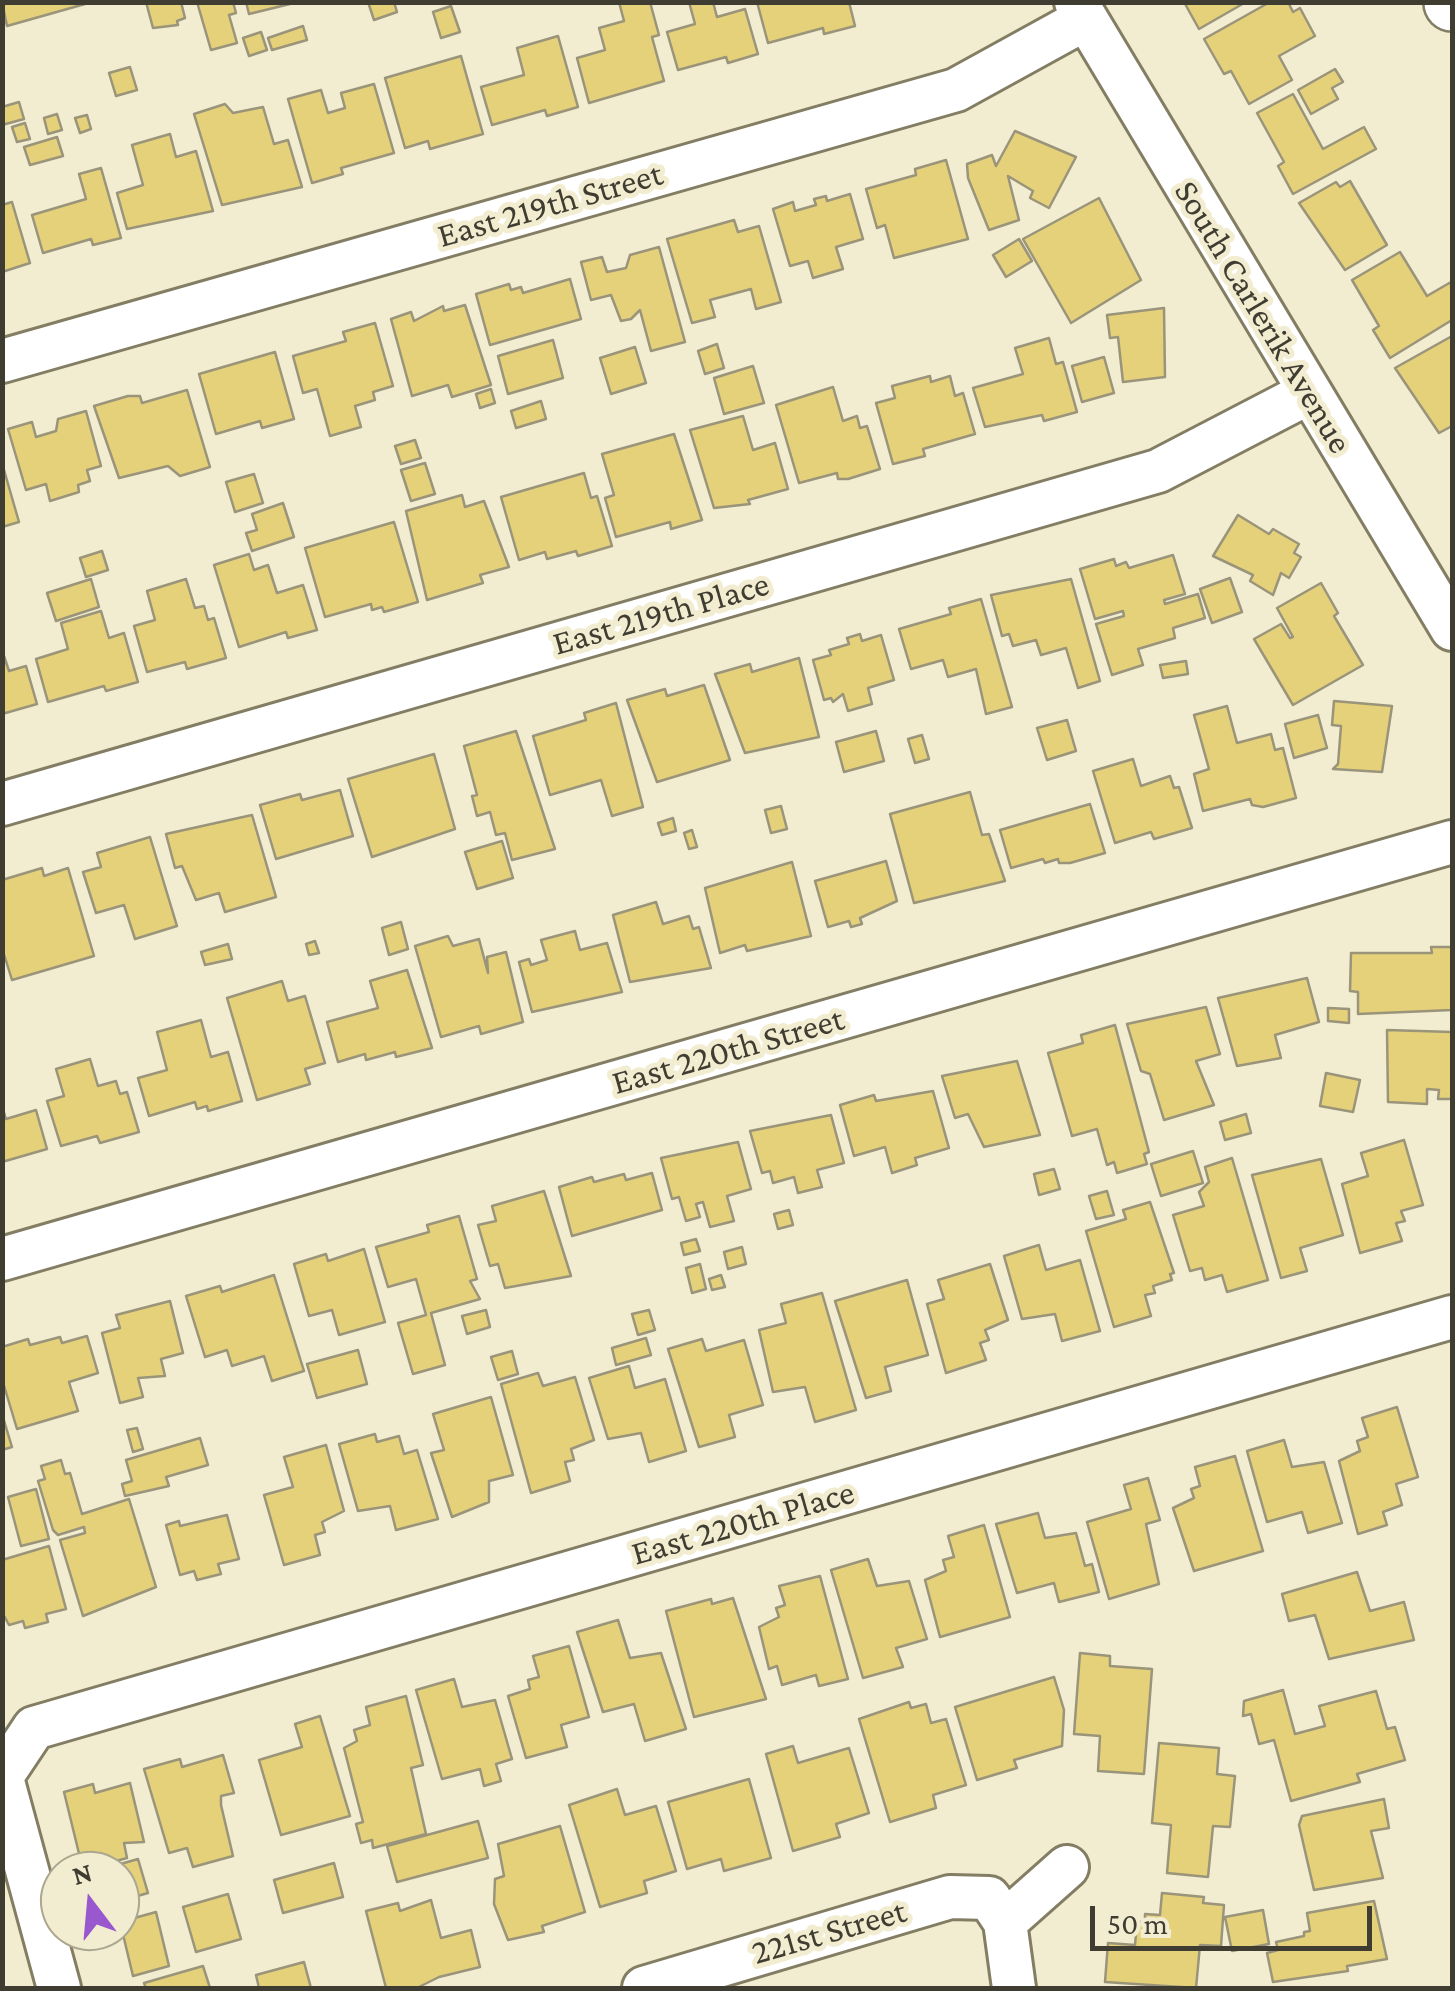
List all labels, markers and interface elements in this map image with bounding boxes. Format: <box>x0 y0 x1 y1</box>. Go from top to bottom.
street label: East 219th Street <box>433 153 667 257</box>
street label: South Carlerik Avenue <box>1165 173 1361 461</box>
street label: East 219th Place <box>548 563 774 665</box>
street label: East 220th Street <box>607 998 849 1104</box>
street label: East 220th Place <box>627 1471 859 1575</box>
north arrow <box>40 1851 140 1951</box>
text: N <box>69 1856 96 1891</box>
scale bar <box>1095 1886 1378 1948</box>
street label: 221st Street <box>747 1890 911 1974</box>
text: 50 m <box>1107 1907 1168 1940</box>

